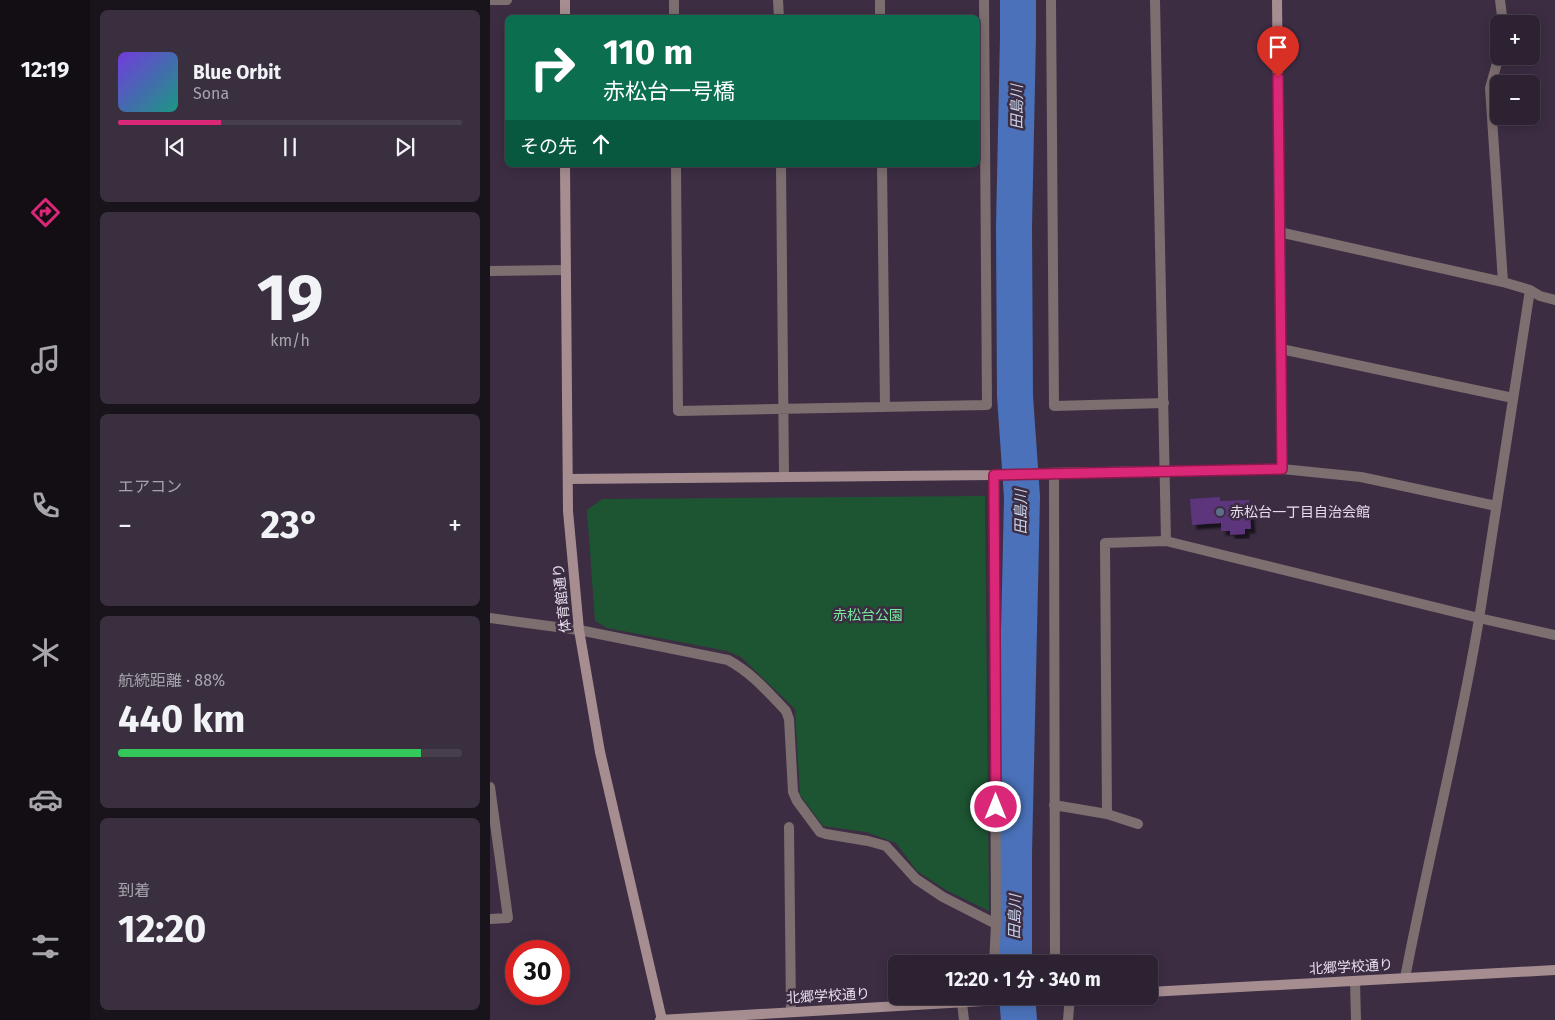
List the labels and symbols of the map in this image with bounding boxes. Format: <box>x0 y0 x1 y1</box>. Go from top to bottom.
pin <box>1257 26 1299 77</box>
water label: 田島川 <box>1008 83 1026 130</box>
water label: 田島川 <box>1012 488 1030 535</box>
place label: 赤松台一丁目自治会館 <box>1230 504 1370 521</box>
marker: 赤松台一丁目自治会館 <box>1214 506 1226 518</box>
street label: 体育館通り <box>550 562 574 634</box>
park label: 赤松台公園 <box>833 607 903 624</box>
position arrow <box>969 780 1021 832</box>
water label: 田島川 <box>1006 892 1024 940</box>
speed limit sign: 30 <box>505 940 570 1005</box>
street label: 北郷学校通り <box>1309 956 1393 978</box>
street label: 北郷学校通り <box>786 985 870 1007</box>

